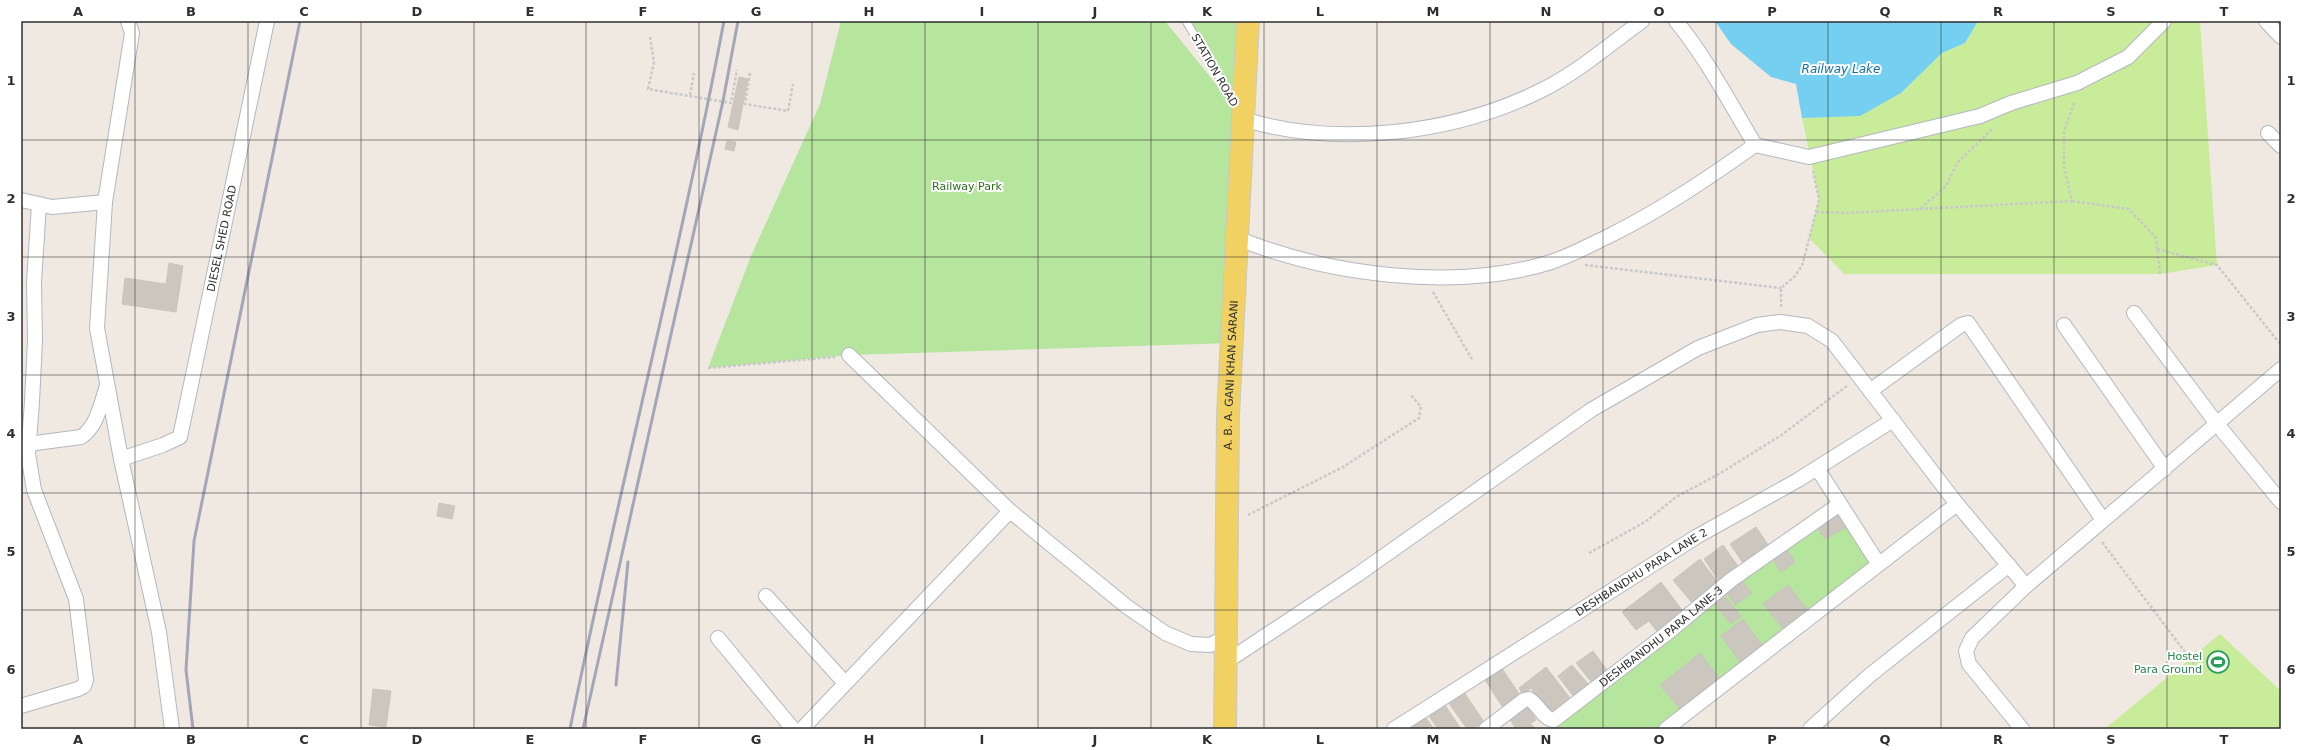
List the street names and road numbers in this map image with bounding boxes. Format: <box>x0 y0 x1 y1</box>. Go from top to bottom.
street label: STATION ROAD <box>1188 32 1241 109</box>
street label: DIESEL SHED ROAD <box>205 184 240 293</box>
street label: A. B. A. GANI KHAN SARANI <box>1222 300 1241 450</box>
street label: DESHBANDHU PARA LANE 2 <box>1573 526 1710 619</box>
street label: DESHBANDHU PARA LANE-3 <box>1597 584 1726 690</box>

